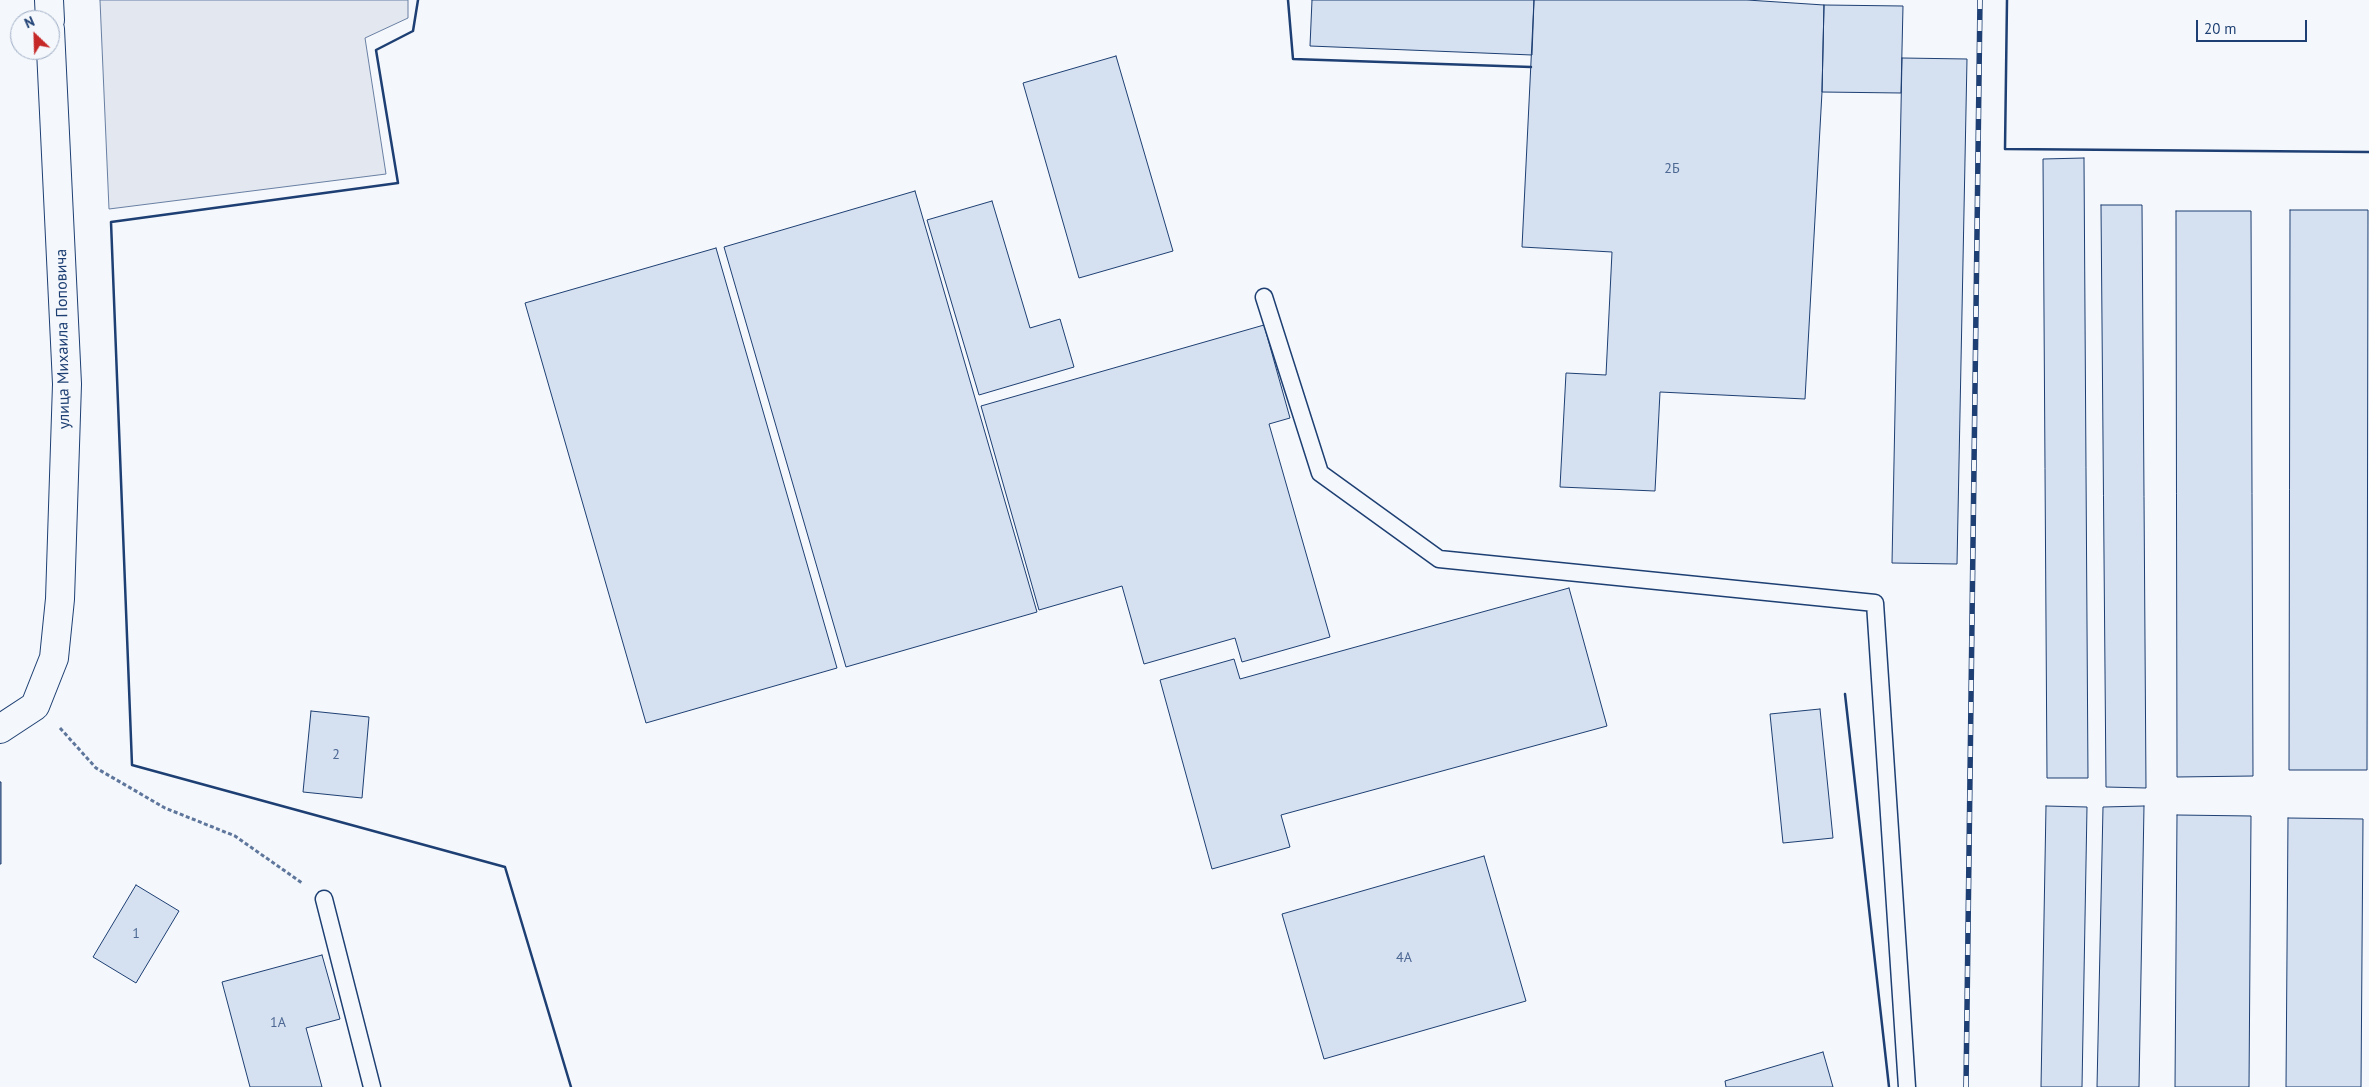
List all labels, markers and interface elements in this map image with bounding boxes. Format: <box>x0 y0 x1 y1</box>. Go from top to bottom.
north arrow <box>10 10 60 60</box>
scale bar <box>2199 10 2310 42</box>
text: N <box>21 12 37 32</box>
text: 20 m <box>2204 19 2237 38</box>
house number: 2Б <box>1664 161 1680 177</box>
street label: улица Михаила Поповича <box>52 249 74 429</box>
house number: 2 <box>332 747 340 763</box>
house number: 1 <box>132 926 140 942</box>
house number: 4А <box>1396 950 1412 966</box>
house number: 1А <box>270 1015 286 1031</box>

